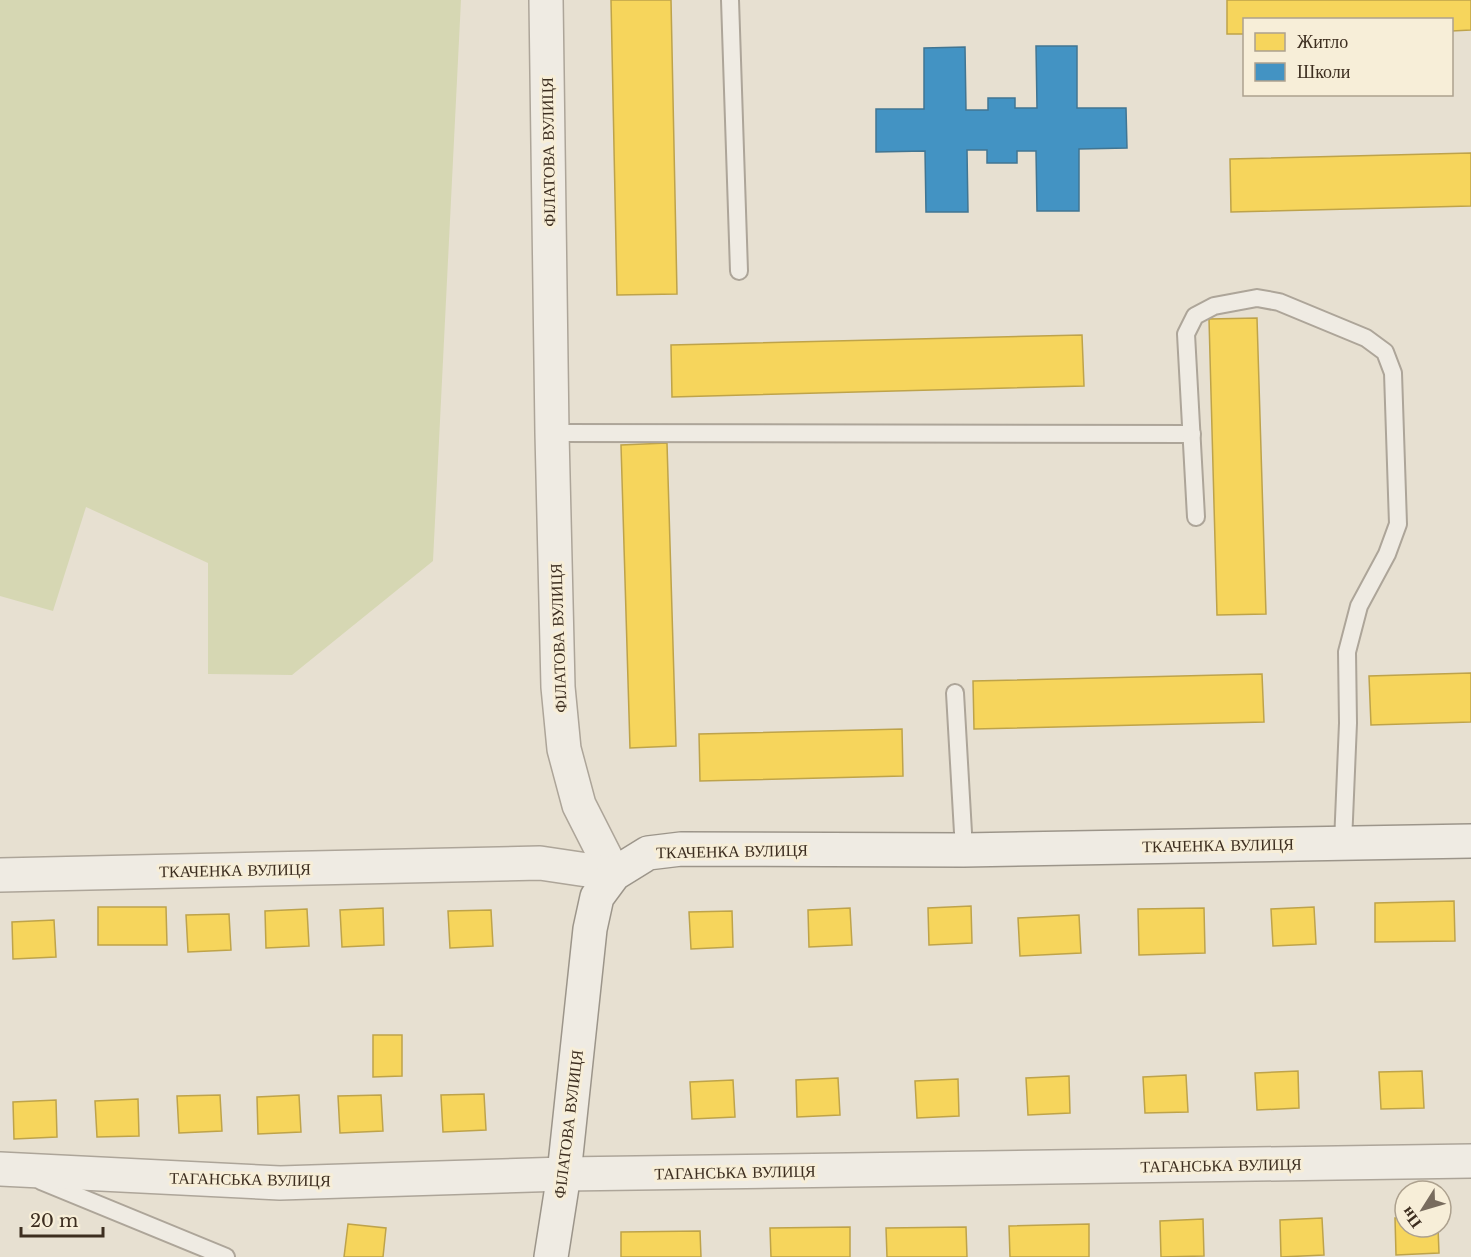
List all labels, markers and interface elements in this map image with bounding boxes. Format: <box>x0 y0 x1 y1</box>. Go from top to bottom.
legend <box>1243 18 1453 96</box>
text: Житло <box>1297 31 1348 53</box>
text: Школи <box>1297 61 1351 83</box>
street label: ФІЛАТОВА ВУЛИЦЯ <box>537 77 559 227</box>
street label: ФІЛАТОВА ВУЛИЦЯ <box>545 563 571 713</box>
street label: ТКАЧЕНКА ВУЛИЦЯ <box>1142 834 1294 856</box>
street label: ТКАЧЕНКА ВУЛИЦЯ <box>656 840 808 862</box>
street label: ТКАЧЕНКА ВУЛИЦЯ <box>159 859 311 881</box>
street label: ФІЛАТОВА ВУЛИЦЯ <box>549 1048 587 1199</box>
street label: ТАГАНСЬКА ВУЛИЦЯ <box>1140 1154 1302 1176</box>
street label: ТАГАНСЬКА ВУЛИЦЯ <box>654 1161 816 1183</box>
street label: ТАГАНСЬКА ВУЛИЦЯ <box>169 1168 331 1190</box>
north arrow <box>1393 1179 1453 1239</box>
scale bar <box>21 1200 104 1238</box>
text: Пн <box>1397 1203 1426 1233</box>
text: 20 m <box>30 1210 78 1232</box>

